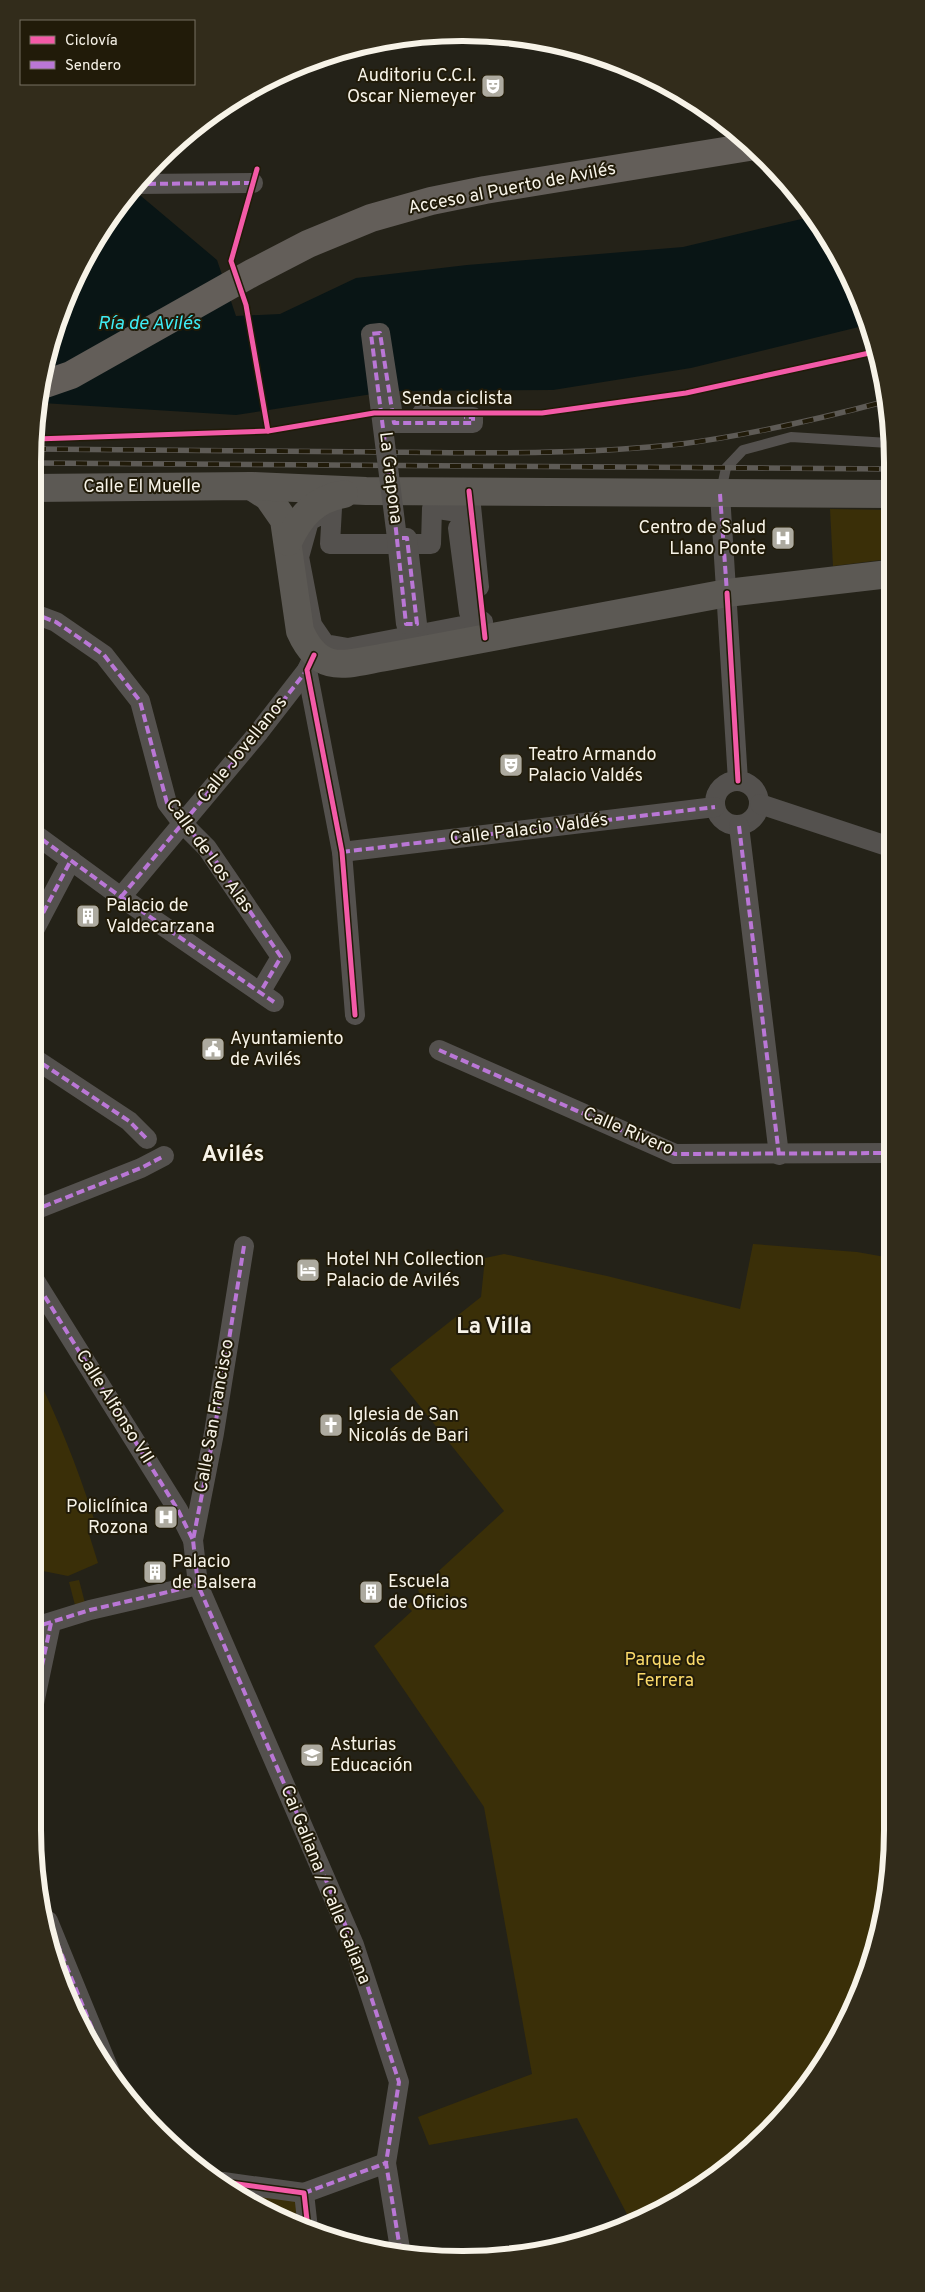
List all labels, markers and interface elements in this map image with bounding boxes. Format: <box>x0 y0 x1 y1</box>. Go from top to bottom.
legend <box>20 20 195 85</box>
text: Ciclovía <box>65 32 118 51</box>
text: Sendero <box>65 57 121 76</box>
place label: Auditoriu C.C.I. Oscar Niemeyer <box>347 65 476 109</box>
theatre icon: Auditoriu C.C.I. Oscar Niemeyer <box>480 73 506 99</box>
street label: Acceso al Puerto de Avilés <box>406 158 618 220</box>
water label: Ría de Avilés <box>97 312 201 336</box>
street label: Senda ciclista <box>402 388 512 411</box>
street label: La Grapona <box>373 431 407 525</box>
street label: Calle El Muelle <box>83 476 201 499</box>
place label: Centro de Salud Llano Ponte <box>638 517 766 561</box>
hospital icon: Centro de Salud Llano Ponte <box>770 525 796 551</box>
street label: Calle Jovellanos <box>193 692 293 808</box>
place label: Teatro Armando Palacio Valdés <box>528 744 657 788</box>
theatre icon: Teatro Armando Palacio Valdés <box>498 752 524 778</box>
street label: Calle de Los Alas <box>160 795 258 917</box>
street label: Calle Palacio Valdés <box>448 809 610 851</box>
place label: Palacio de Valdecarzana <box>106 895 215 939</box>
building icon: Palacio de Valdecarzana <box>75 903 101 929</box>
place label: Ayuntamiento de Avilés <box>230 1028 344 1072</box>
public building icon: Ayuntamiento de Avilés <box>200 1036 226 1062</box>
street label: Calle Rivero <box>579 1103 677 1161</box>
district label: Avilés <box>202 1142 264 1169</box>
place label: Hotel NH Collection Palacio de Avilés <box>326 1249 484 1293</box>
hotel icon: Hotel NH Collection Palacio de Avilés <box>295 1257 321 1283</box>
district label: La Villa <box>456 1314 532 1341</box>
street label: Calle San Francisco <box>190 1337 240 1495</box>
street label: Calle Alfonso VII <box>70 1346 158 1468</box>
place label: Iglesia de San Nicolás de Bari <box>348 1404 469 1448</box>
church icon: Iglesia de San Nicolás de Bari <box>318 1412 344 1438</box>
place label: Policlínica Rozona <box>66 1496 148 1540</box>
hospital icon: Policlínica Rozona <box>153 1504 179 1530</box>
place label: Palacio de Balsera <box>172 1551 256 1595</box>
building icon: Palacio de Balsera <box>142 1559 168 1585</box>
place label: Escuela de Oficios <box>388 1571 468 1615</box>
building icon: Escuela de Oficios <box>358 1579 384 1605</box>
park label: Parque de Ferrera <box>624 1649 706 1693</box>
place label: Asturias Educación <box>330 1734 413 1778</box>
school or university icon: Asturias Educación <box>299 1742 325 1768</box>
street label: Cai Galiana / Calle Galiana <box>274 1782 376 1988</box>

